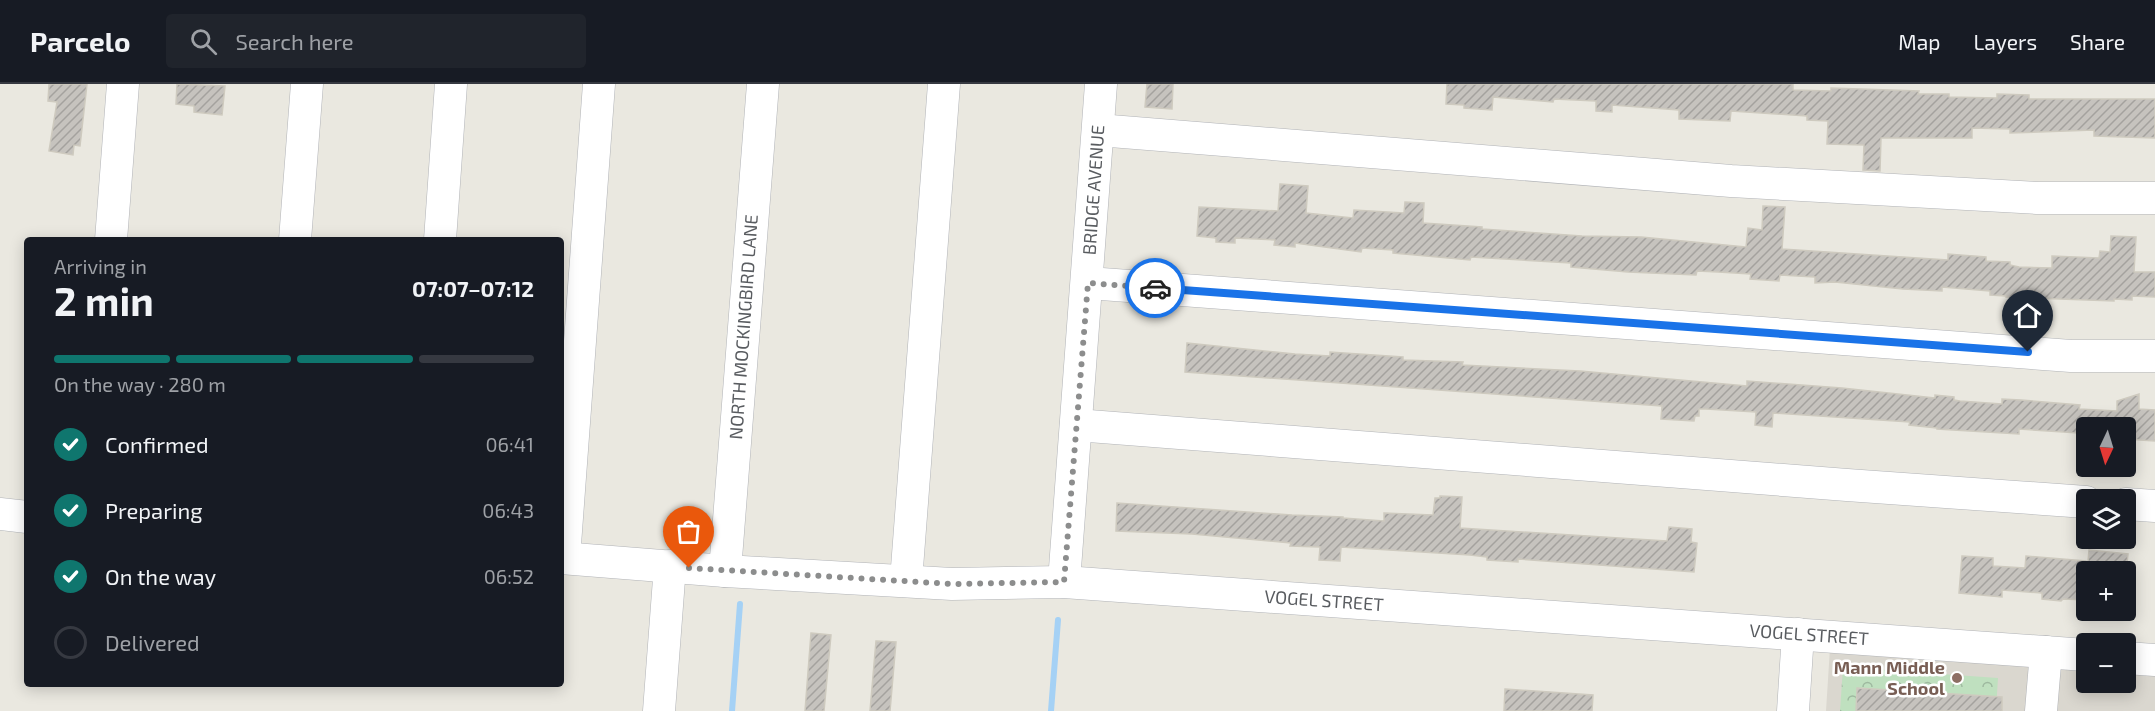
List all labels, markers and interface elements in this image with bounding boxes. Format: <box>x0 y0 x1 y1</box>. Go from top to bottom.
search box <box>166 14 586 68</box>
text: Parcelo <box>30 24 130 58</box>
icon: search <box>187 25 220 58</box>
text: Search here <box>235 28 354 54</box>
text: Map <box>1898 29 1940 54</box>
text: Layers <box>1973 29 2037 54</box>
text: Share <box>2070 29 2125 54</box>
street label: BRIDGE AVENUE <box>1077 124 1109 256</box>
street label: NORTH MOCKINGBIRD LANE <box>724 214 762 440</box>
text: Arriving in <box>54 254 147 278</box>
courier <box>1125 258 1185 318</box>
icon: car <box>1139 272 1172 305</box>
text: 07:07–07:12 <box>412 275 534 301</box>
text: 2 min <box>54 277 154 324</box>
pin <box>2002 290 2053 352</box>
icon: home <box>2011 299 2044 332</box>
text: On the way · 280 m <box>54 372 226 396</box>
north arrow <box>2076 417 2136 477</box>
map controls <box>2076 417 2136 693</box>
icon: check <box>54 428 87 461</box>
text: Confirmed <box>105 431 209 457</box>
text: 06:41 <box>486 432 534 456</box>
button: layers <box>2076 489 2136 549</box>
icon: check <box>54 494 87 527</box>
text: Preparing <box>105 497 203 523</box>
text: 06:43 <box>482 498 534 522</box>
pin <box>663 506 714 568</box>
icon: bag <box>672 515 705 548</box>
icon: check <box>54 560 87 593</box>
button: + <box>2076 561 2136 621</box>
text: On the way <box>105 563 216 589</box>
text: 06:52 <box>484 564 534 588</box>
street label: VOGEL STREET <box>1264 585 1385 615</box>
street label: VOGEL STREET <box>1749 619 1870 649</box>
text: Delivered <box>105 629 200 655</box>
button: − <box>2076 633 2136 693</box>
place label: Mann Middle School <box>1834 656 1945 699</box>
marker: Mann Middle School <box>1950 671 1964 685</box>

